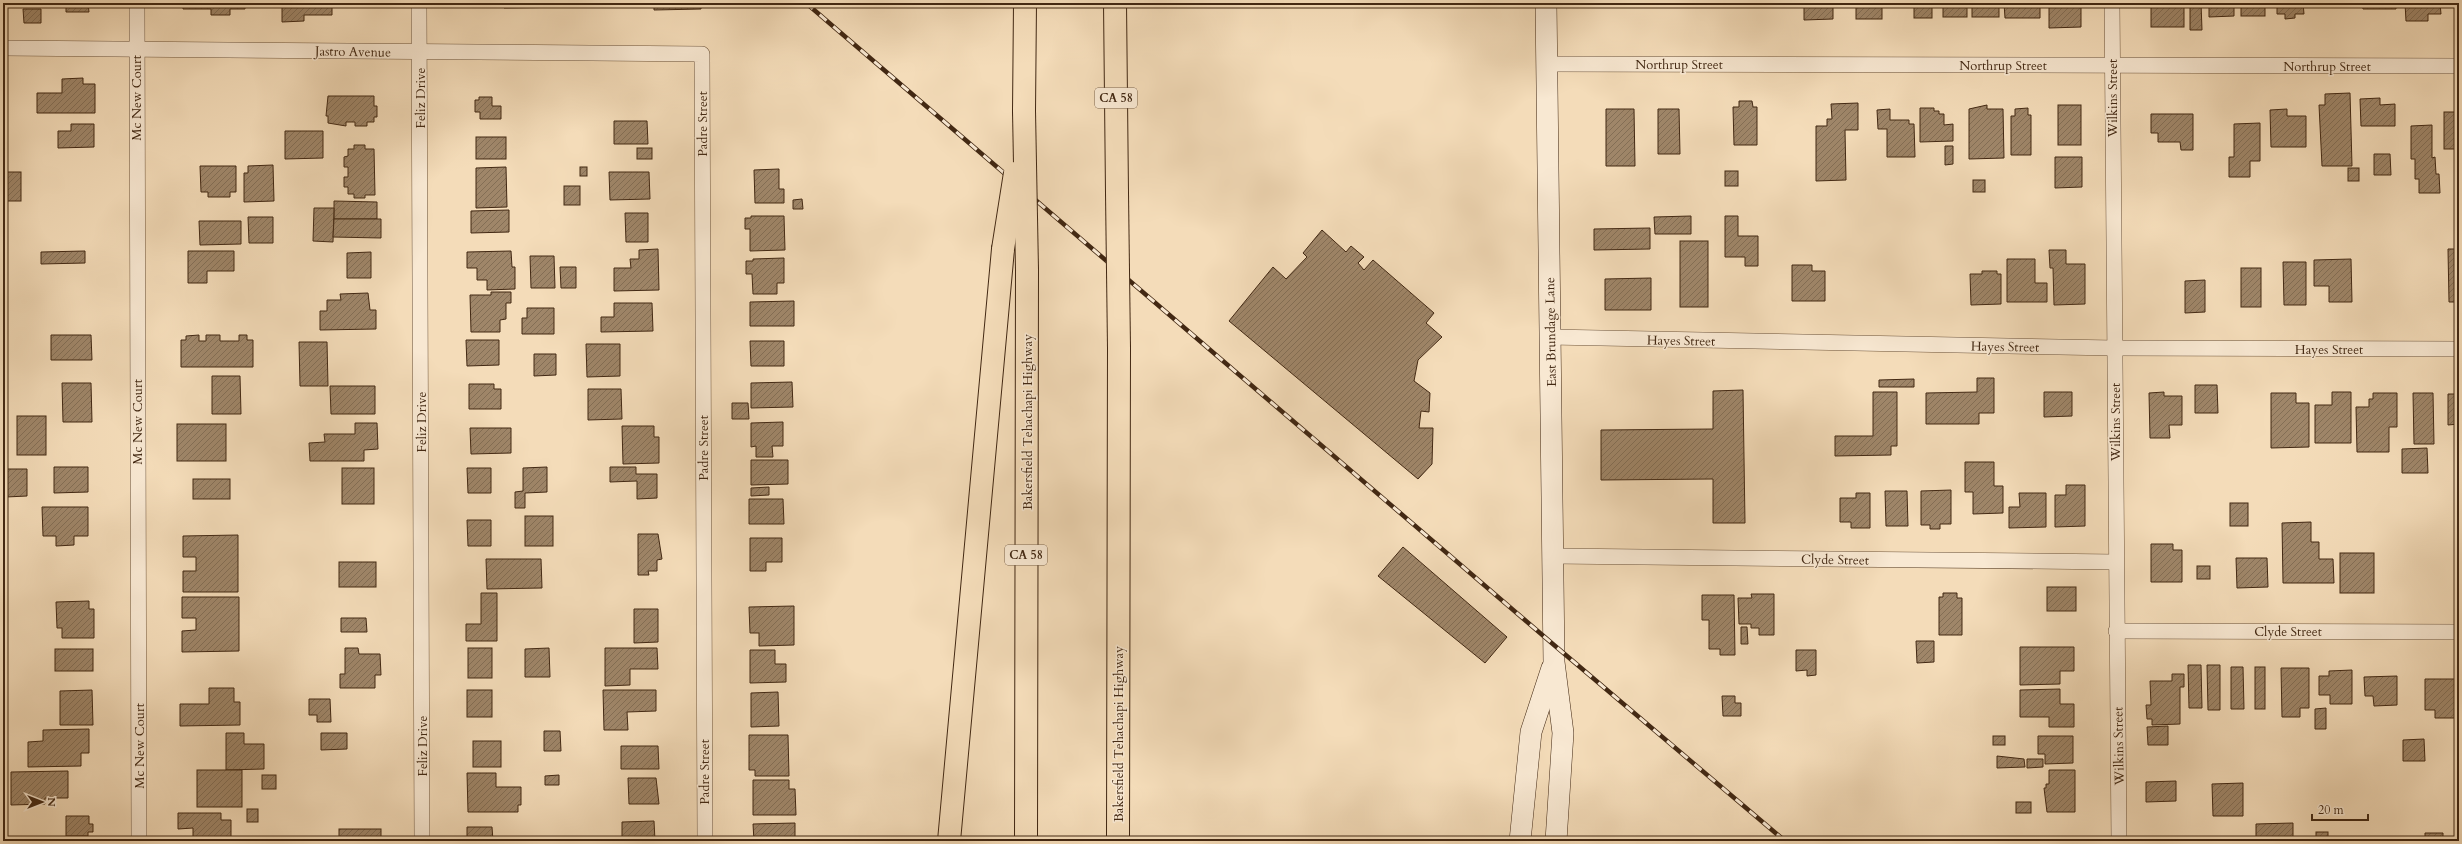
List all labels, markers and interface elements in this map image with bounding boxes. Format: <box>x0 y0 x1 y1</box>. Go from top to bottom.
street label: Jastro Avenue <box>313 42 391 62</box>
street label: Mc New Court <box>128 55 146 141</box>
street label: Northrup Street <box>1635 56 1723 74</box>
street label: Northrup Street <box>1959 57 2047 75</box>
street label: Northrup Street <box>2283 58 2371 76</box>
street label: Wilkins Street <box>2104 59 2122 138</box>
street label: Feliz Drive <box>412 67 430 129</box>
road number: CA 58 <box>1095 88 1137 108</box>
street label: Padre Street <box>694 91 712 157</box>
street label: East Brundage Lane <box>1541 277 1561 387</box>
street label: Hayes Street <box>1647 331 1715 351</box>
street label: Bakersfield Tehachapi Highway <box>1019 334 1037 510</box>
street label: Hayes Street <box>1971 337 2039 357</box>
street label: Hayes Street <box>2295 341 2363 359</box>
street label: Mc New Court <box>129 379 147 465</box>
street label: Wilkins Street <box>2107 383 2125 462</box>
street label: Feliz Drive <box>413 391 431 453</box>
street label: Padre Street <box>695 415 713 481</box>
road number: CA 58 <box>1005 545 1047 565</box>
street label: Clyde Street <box>1801 550 1869 570</box>
street label: Clyde Street <box>2254 623 2322 641</box>
street label: Bakersfield Tehachapi Highway <box>1110 646 1128 822</box>
street label: Mc New Court <box>131 703 149 789</box>
street label: Wilkins Street <box>2109 707 2129 786</box>
street label: Feliz Drive <box>414 715 432 777</box>
street label: Padre Street <box>696 739 714 805</box>
north arrow <box>22 782 62 822</box>
scale bar <box>2312 796 2368 822</box>
text: N <box>44 797 59 807</box>
text: 20 m <box>2318 802 2345 818</box>

